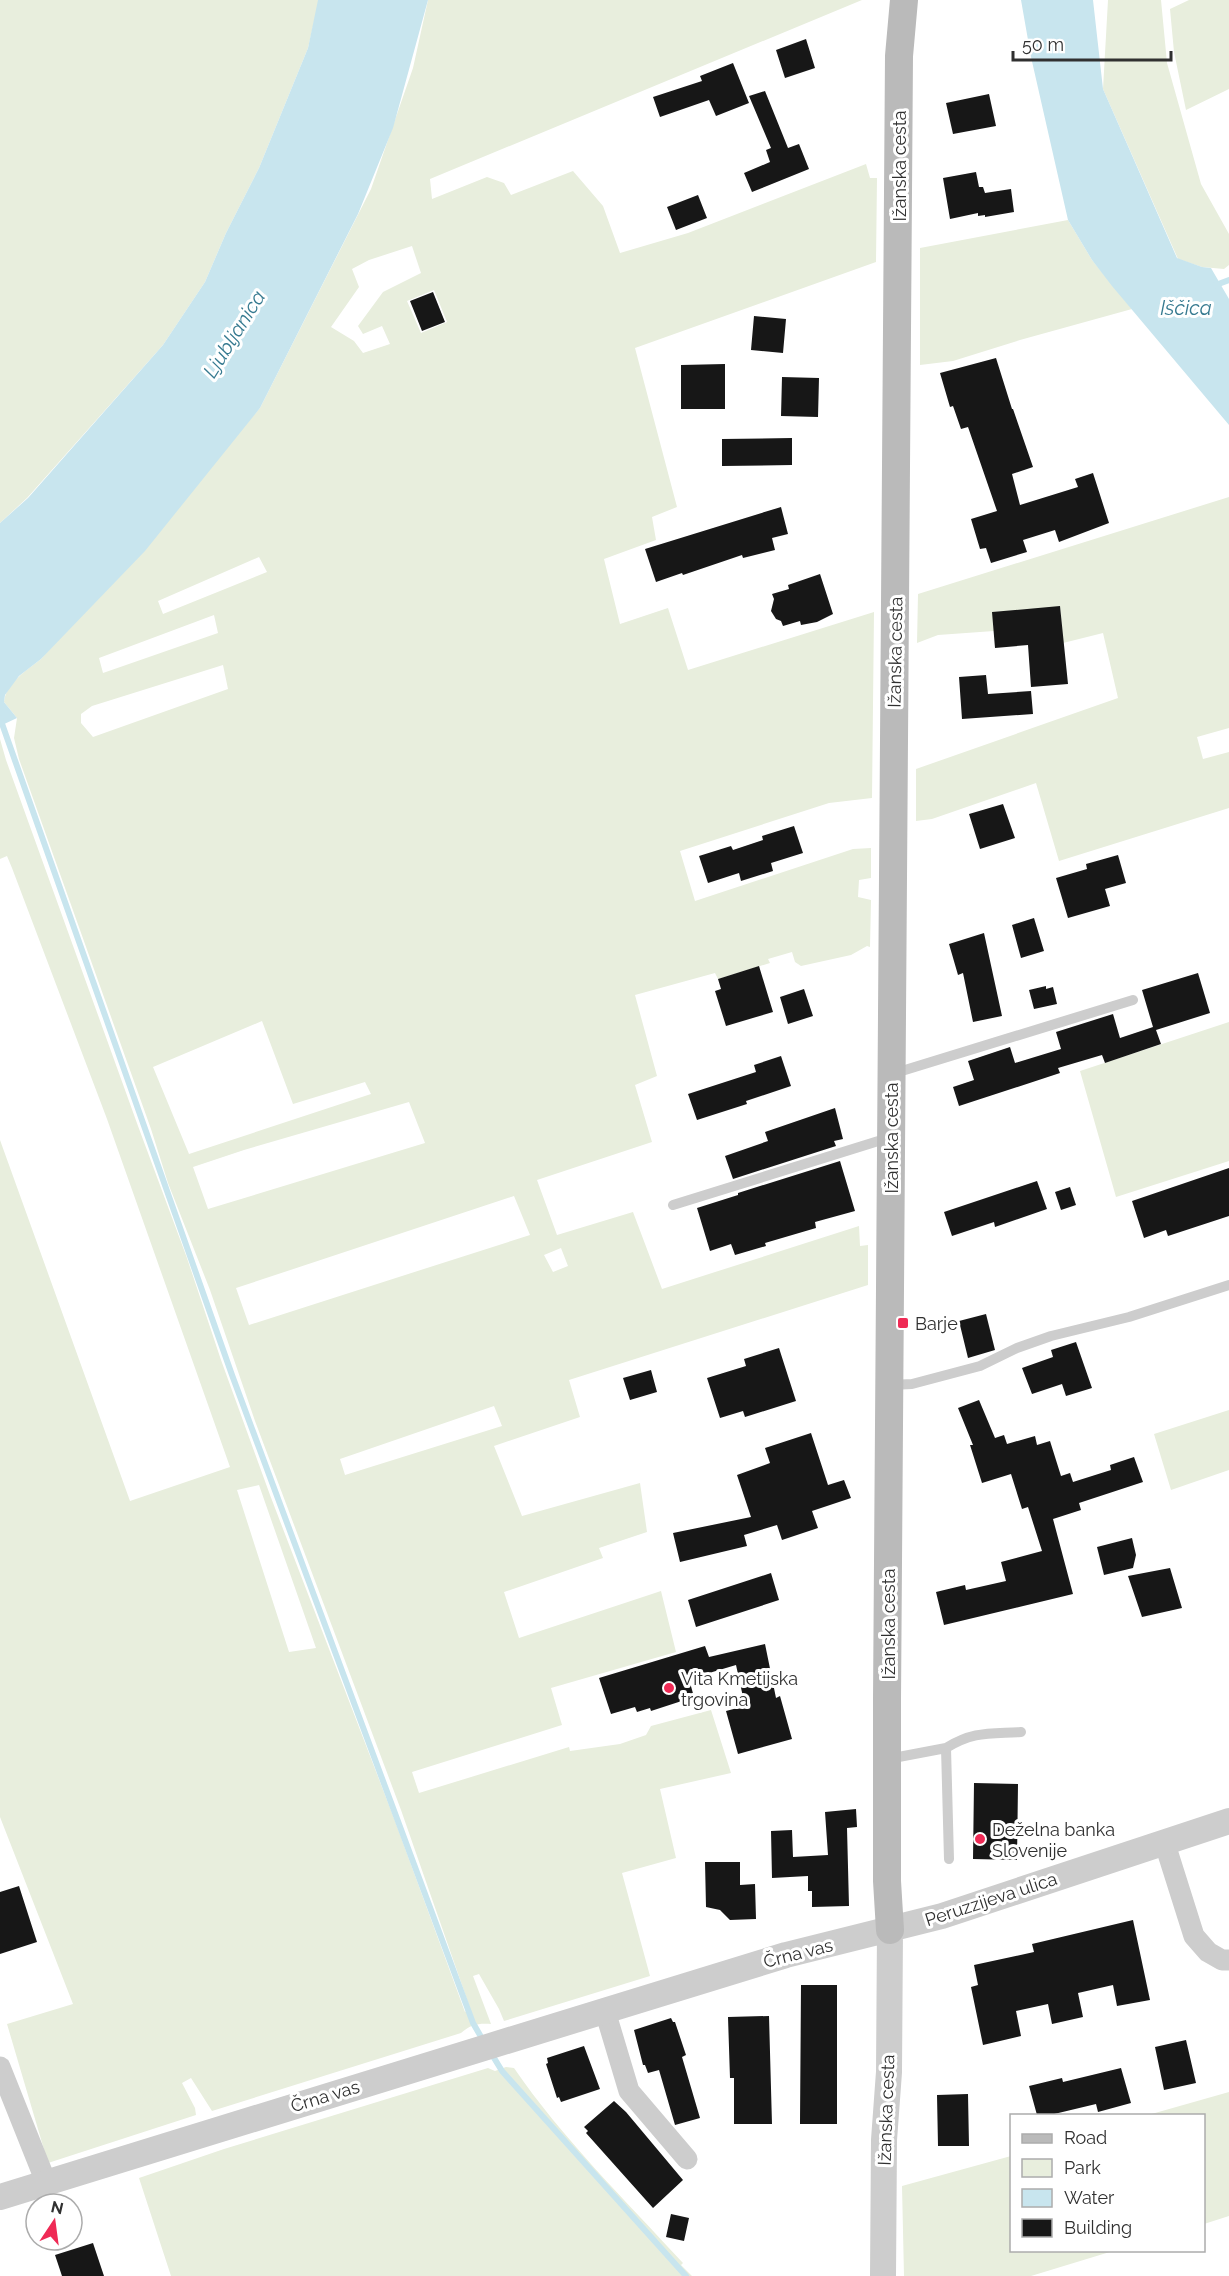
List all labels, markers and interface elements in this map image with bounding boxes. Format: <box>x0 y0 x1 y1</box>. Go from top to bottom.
scale bar <box>1013 24 1170 62</box>
text: 50 m <box>1022 34 1064 55</box>
street label: Ižanska cesta <box>889 110 910 222</box>
water label: Ljubljanica <box>198 286 270 382</box>
water label: Iščica <box>1160 296 1212 320</box>
street label: Ižanska cesta <box>884 596 906 708</box>
street label: Ižanska cesta <box>881 1082 902 1194</box>
place label: Barje <box>915 1313 958 1334</box>
marker: Barje <box>896 1316 910 1330</box>
street label: Ižanska cesta <box>878 1568 899 1680</box>
place label: Vita Kmetijska trgovina <box>681 1668 798 1710</box>
marker: Vita Kmetijska trgovina <box>662 1681 676 1695</box>
place label: Deželna banka Slovenije <box>992 1819 1115 1861</box>
marker: Deželna banka Slovenije <box>973 1832 987 1846</box>
street label: Peruzzijeva ulica <box>922 1868 1060 1930</box>
street label: Črna vas <box>761 1933 835 1972</box>
street label: Ižanska cesta <box>874 2054 898 2166</box>
street label: Črna vas <box>288 2075 362 2116</box>
legend <box>1010 2114 1205 2252</box>
text: Road <box>1064 2127 1107 2148</box>
text: Park <box>1064 2157 1101 2178</box>
text: Water <box>1064 2187 1115 2208</box>
north arrow <box>24 2192 84 2252</box>
text: N <box>49 2197 65 2219</box>
text: Building <box>1064 2217 1132 2238</box>

